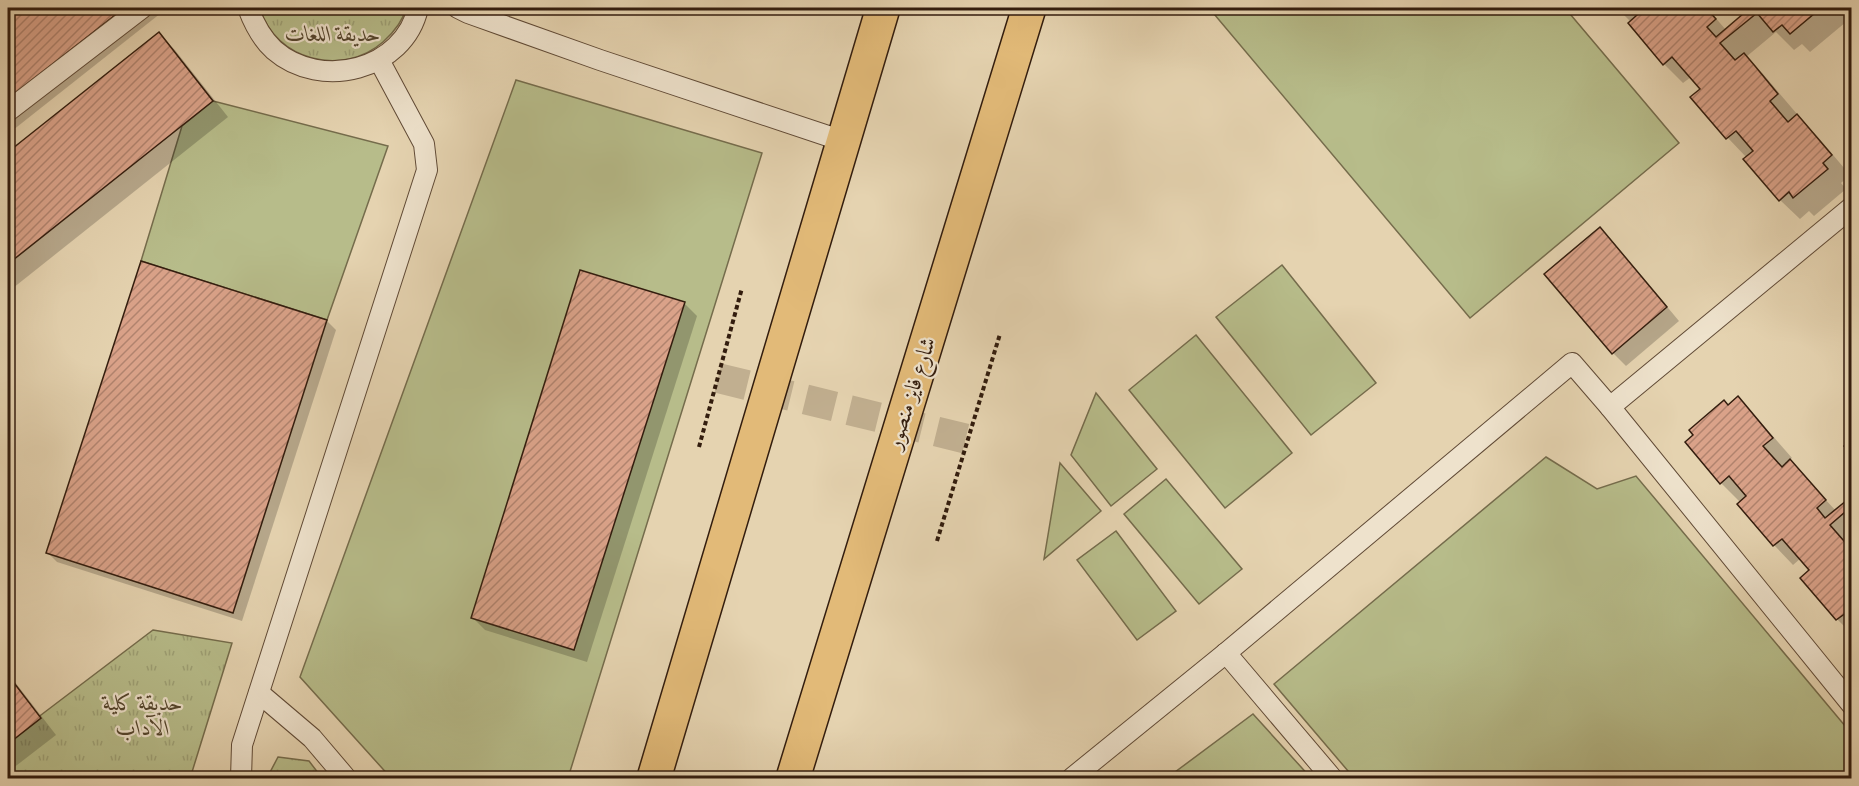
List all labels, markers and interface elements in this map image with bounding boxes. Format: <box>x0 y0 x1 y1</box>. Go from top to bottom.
park label: حديقة اللغات <box>285 20 381 48</box>
street label: شارع فايز منصور <box>879 334 946 455</box>
park label: حديقة كلية الآداب <box>101 689 183 742</box>

